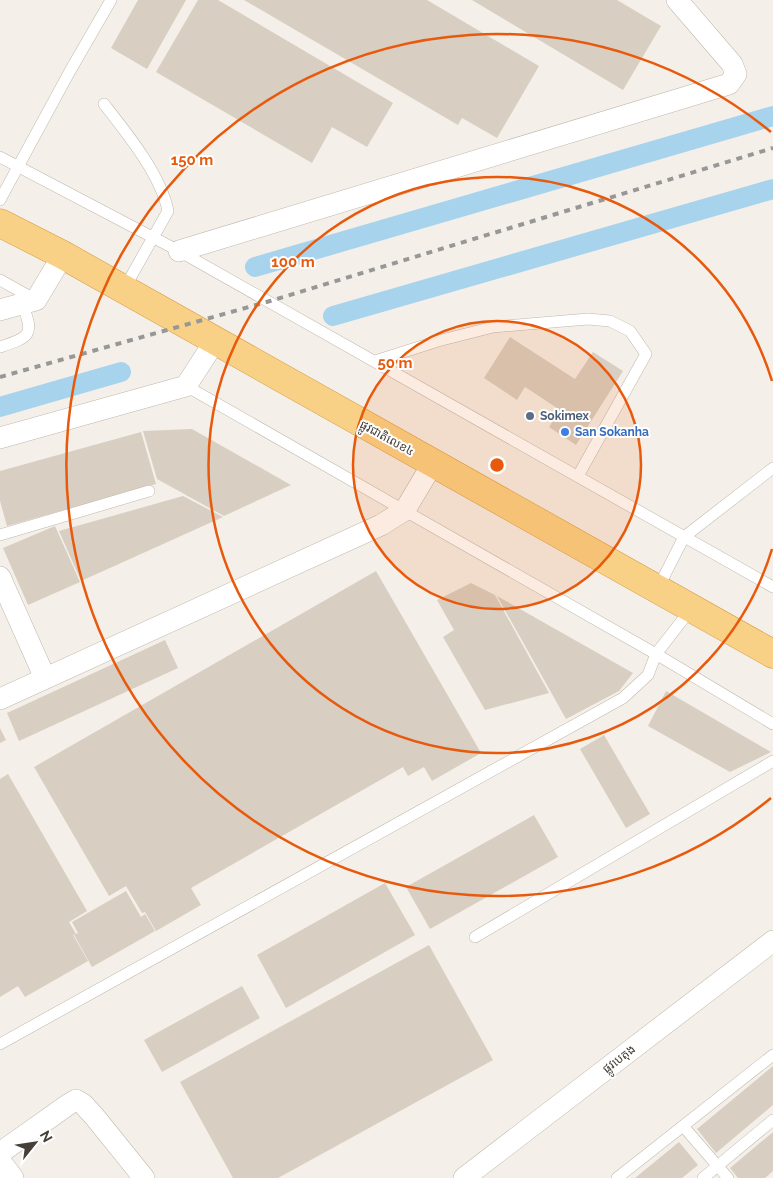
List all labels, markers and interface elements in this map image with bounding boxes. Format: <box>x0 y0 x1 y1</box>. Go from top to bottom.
text: 150 m <box>171 151 213 169</box>
text: 100 m <box>271 253 315 271</box>
text: 50 m <box>377 354 413 372</box>
place label: Sokimex <box>540 409 589 423</box>
marker: Sokimex <box>524 410 536 422</box>
street label: ផ្លូវជាតិលេខ៤ <box>356 417 417 462</box>
place label: San Sokanha <box>575 425 649 439</box>
marker: San Sokanha <box>559 426 571 438</box>
centre of rings <box>488 456 506 474</box>
street label: ផ្លូវបេតុង <box>600 1042 640 1079</box>
north arrow <box>10 1118 60 1168</box>
text: N <box>37 1128 56 1145</box>

